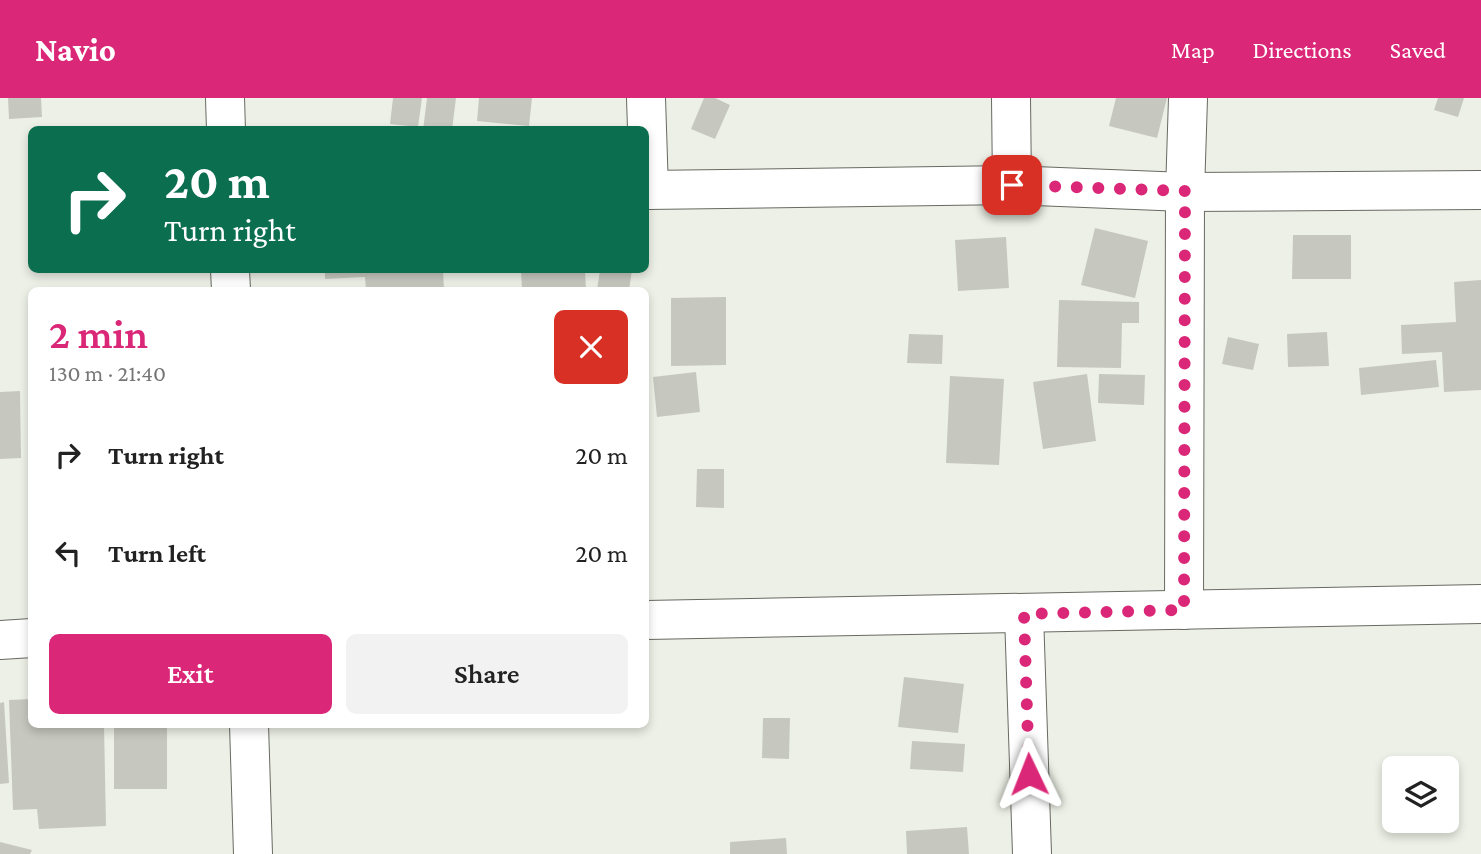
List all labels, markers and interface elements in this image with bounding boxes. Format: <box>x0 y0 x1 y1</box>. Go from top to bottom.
text: Navio <box>35 31 116 68</box>
text: Map <box>1171 36 1215 63</box>
text: Directions <box>1253 36 1352 63</box>
text: Saved <box>1390 36 1446 63</box>
icon: right <box>49 154 140 245</box>
text: 20 m <box>164 154 270 209</box>
pin <box>982 155 1042 215</box>
icon: arrive <box>993 166 1031 204</box>
text: Turn right <box>164 212 296 248</box>
text: 2 min <box>49 310 148 357</box>
button: close <box>554 310 628 384</box>
text: 130 m · 21:40 <box>49 360 166 386</box>
icon: right <box>49 436 87 474</box>
text: Turn right <box>108 441 224 470</box>
text: 20 m <box>575 441 628 470</box>
icon: left <box>49 534 87 572</box>
text: Turn left <box>108 539 206 568</box>
text: 20 m <box>575 539 628 568</box>
button: Exit <box>49 634 332 714</box>
button: Share <box>346 634 628 714</box>
position arrow <box>992 737 1066 811</box>
map controls <box>1382 756 1459 833</box>
button: layers <box>1382 756 1459 833</box>

